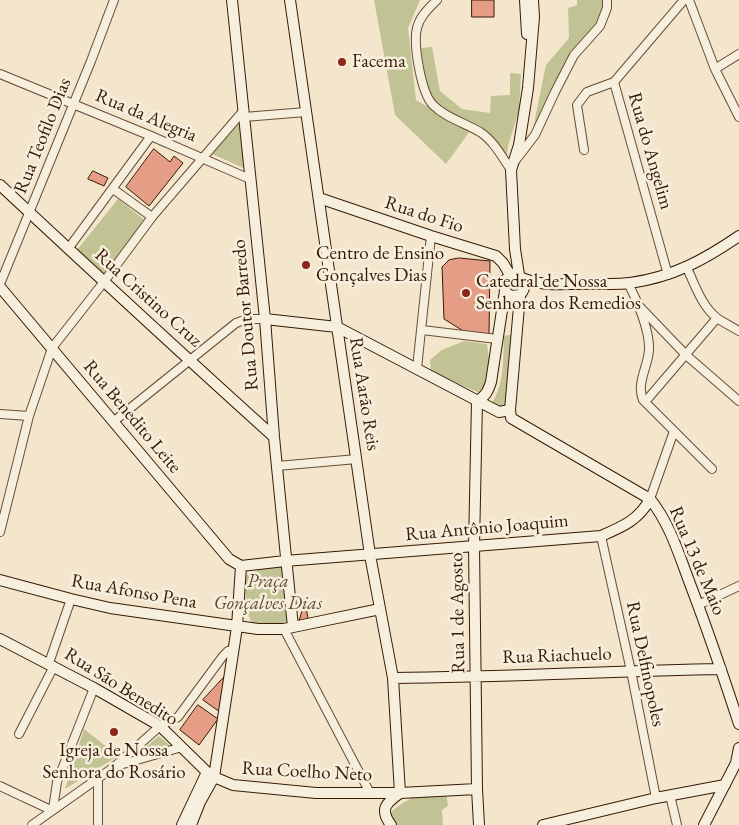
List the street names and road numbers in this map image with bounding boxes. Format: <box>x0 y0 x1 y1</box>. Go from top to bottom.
street label: Rua Teofilo Dias <box>9 75 77 197</box>
street label: Rua da Alegria <box>92 84 200 148</box>
street label: Rua do Angelim <box>622 90 678 212</box>
street label: Rua do Fio <box>382 192 466 238</box>
street label: Rua Doutor Barredo <box>228 238 264 392</box>
street label: Rua Cristino Cruz <box>90 244 206 352</box>
street label: Rua Aarão Reis <box>344 336 384 452</box>
street label: Rua Benedito Leite <box>78 356 186 478</box>
street label: Rua 13 de Maio <box>664 503 730 619</box>
street label: Rua Antônio Joaquim <box>404 510 570 546</box>
street label: Rua 1 de Agosto <box>446 552 470 674</box>
street label: Rua Afonso Pena <box>69 570 199 614</box>
street label: Rua Delfinopoles <box>621 599 669 729</box>
street label: Rua São Benedito <box>60 643 182 731</box>
street label: Rua Riachuelo <box>502 643 612 669</box>
street label: Rua Coelho Neto <box>241 757 373 787</box>

